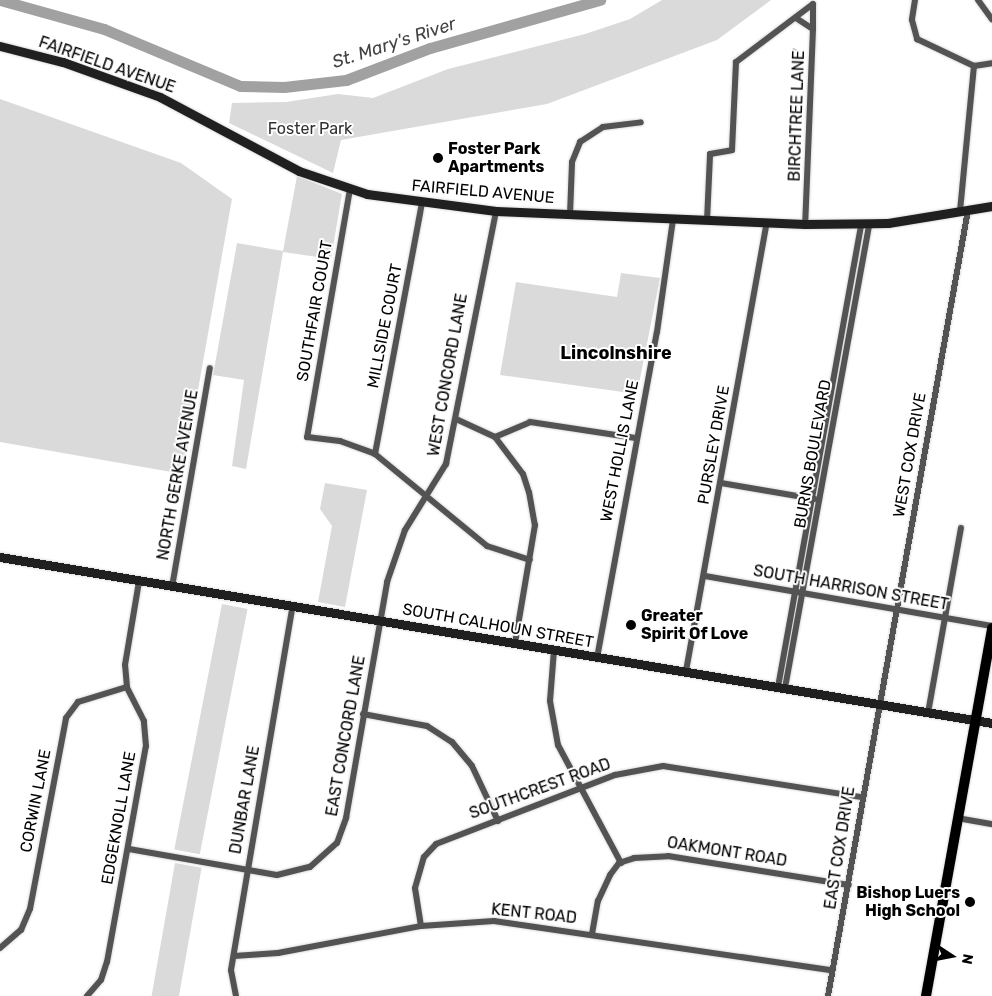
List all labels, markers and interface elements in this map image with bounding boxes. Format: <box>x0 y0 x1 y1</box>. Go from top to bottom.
water label: St. Mary's River <box>329 13 459 73</box>
street label: FAIRFIELD AVENUE <box>36 33 178 97</box>
street label: BIRCHTREE LANE <box>785 50 809 182</box>
park label: Foster Park <box>268 119 352 139</box>
place label: Foster Park Apartments <box>448 139 544 177</box>
marker: Foster Park Apartments <box>432 152 444 164</box>
street label: FAIRFIELD AVENUE <box>411 176 555 208</box>
street label: SOUTHFAIR COURT <box>293 239 337 383</box>
street label: MILLSIDE COURT <box>364 262 406 390</box>
street label: WEST CONCORD LANE <box>424 292 472 458</box>
district label: Lincolnshire <box>560 342 672 364</box>
street label: WEST HOLLIS LANE <box>597 378 643 524</box>
street label: BURNS BOULEVARD <box>790 378 836 530</box>
street label: PURSLEY DRIVE <box>694 384 734 506</box>
street label: NORTH GERKE AVENUE <box>153 388 203 562</box>
street label: WEST COX DRIVE <box>890 391 930 519</box>
street label: SOUTH HARRISON STREET <box>752 561 950 615</box>
street label: SOUTH CALHOUN STREET <box>401 600 595 652</box>
place label: Greater Spirit Of Love <box>641 606 749 644</box>
marker: Greater Spirit Of Love <box>625 619 637 631</box>
street label: EAST CONCORD LANE <box>322 654 370 818</box>
street label: DUNBAR LANE <box>226 744 264 856</box>
street label: CORWIN LANE <box>17 748 55 854</box>
street label: EDGEKNOLL LANE <box>98 750 140 886</box>
street label: SOUTHCREST ROAD <box>467 754 613 824</box>
street label: EAST COX DRIVE <box>821 785 859 911</box>
street label: OAKMONT ROAD <box>665 833 789 871</box>
place label: Bishop Luers High School <box>856 883 960 921</box>
marker: Bishop Luers High School <box>964 896 976 908</box>
street label: KENT ROAD <box>490 900 578 928</box>
north arrow <box>927 931 977 981</box>
text: N <box>958 952 977 966</box>

